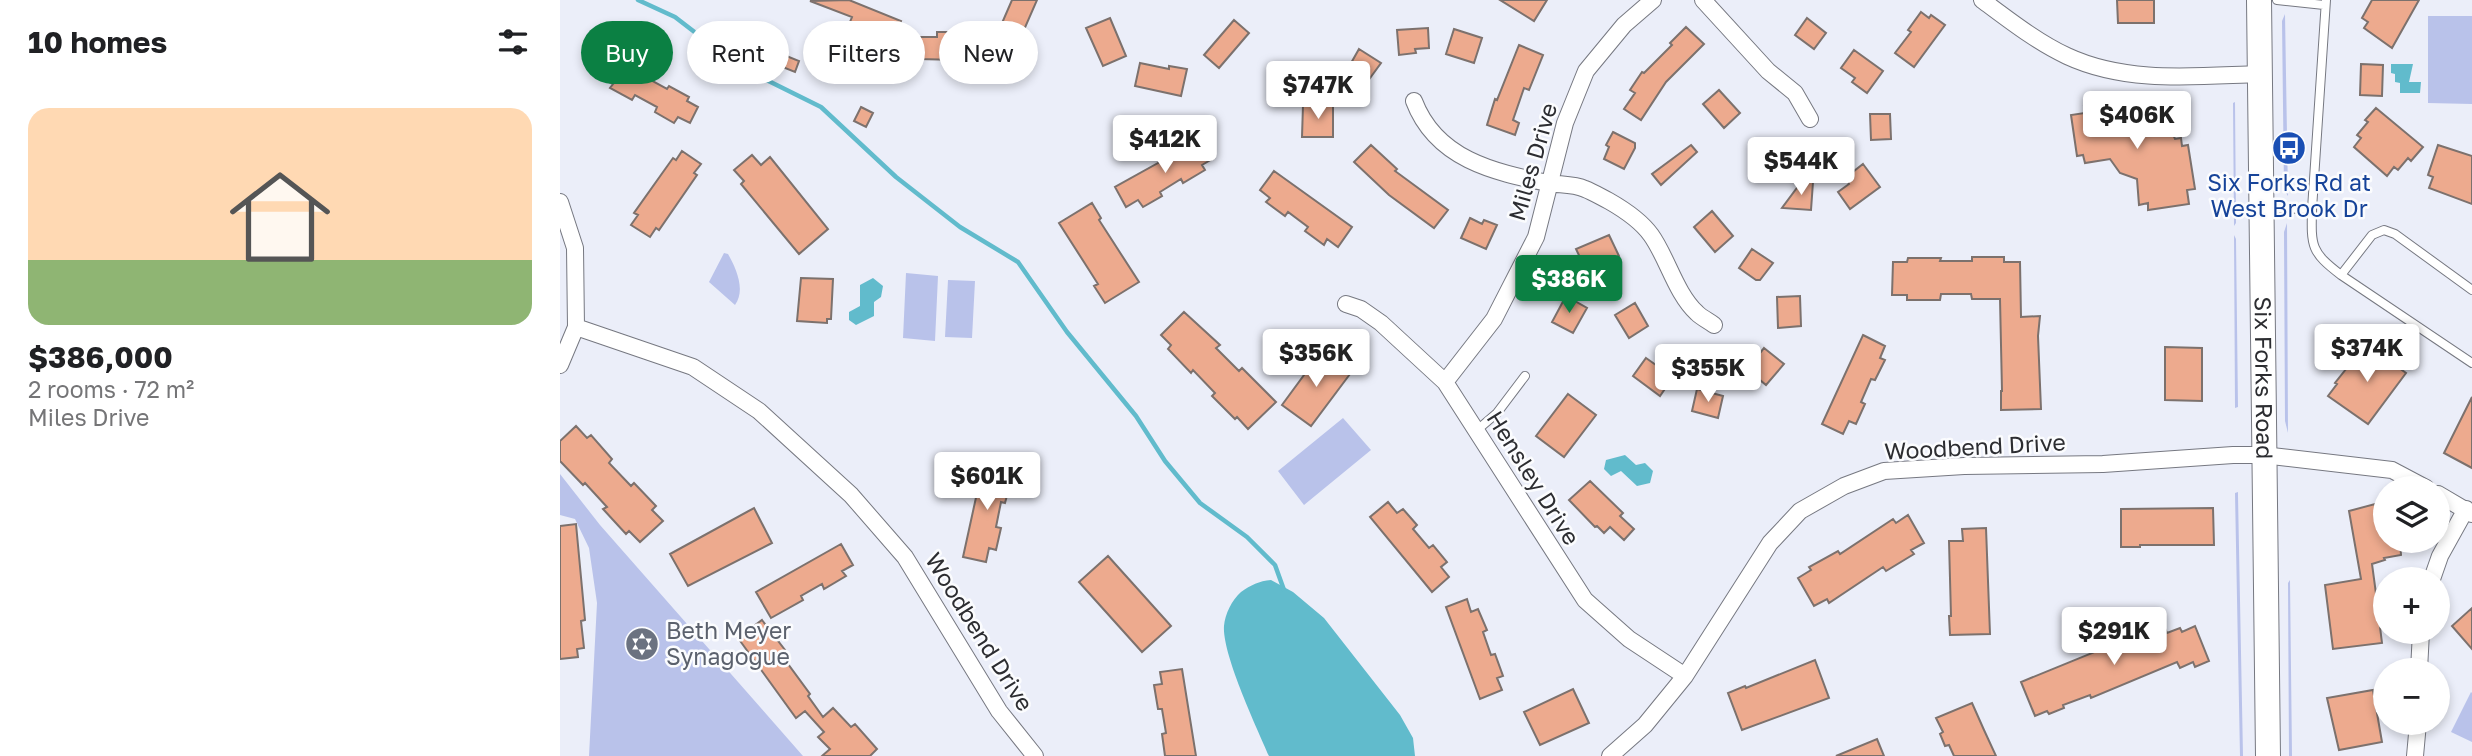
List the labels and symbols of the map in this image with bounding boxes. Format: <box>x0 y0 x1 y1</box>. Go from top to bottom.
pin: $747K <box>1269 61 1367 121</box>
pin: $406K <box>2088 92 2186 151</box>
street label: Miles Drive <box>1502 100 1562 224</box>
pin: $412K <box>1116 116 1214 175</box>
bus stop icon: Six Forks Rd at West Brook Dr <box>2270 129 2308 167</box>
pin: $544K <box>1752 138 1850 197</box>
place label: Six Forks Rd at West Brook Dr <box>2207 168 2371 222</box>
pin: $386K <box>1520 256 1618 315</box>
street label: Six Forks Road <box>2250 296 2279 460</box>
pin: $374K <box>2318 324 2416 384</box>
pin: $356K <box>1267 330 1365 389</box>
pin: $355K <box>1659 344 1757 404</box>
street label: Hensley Drive <box>1481 405 1586 550</box>
street label: Woodbend Drive <box>1884 427 2066 465</box>
pin: $601K <box>938 452 1036 512</box>
street label: Woodbend Drive <box>920 547 1040 716</box>
pin: $291K <box>2065 608 2163 667</box>
place label: Beth Meyer Synagogue <box>666 616 791 670</box>
synagogue icon: Beth Meyer Synagogue <box>623 625 661 663</box>

